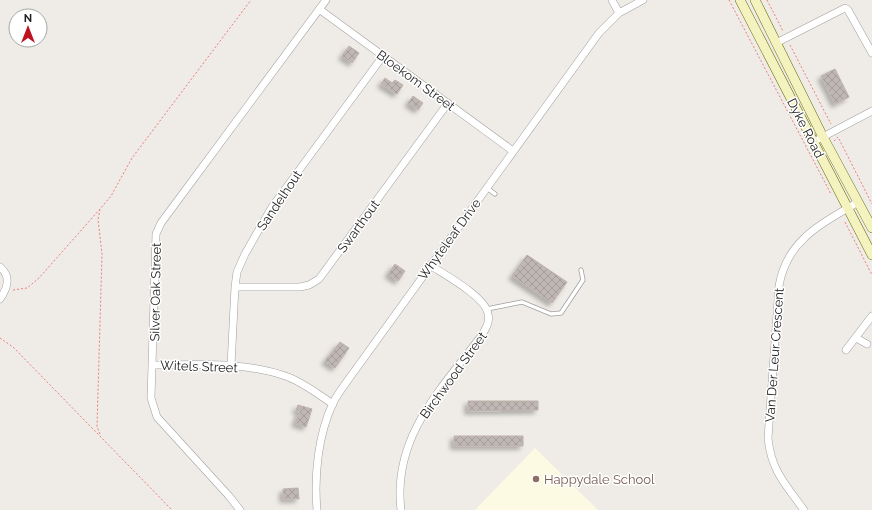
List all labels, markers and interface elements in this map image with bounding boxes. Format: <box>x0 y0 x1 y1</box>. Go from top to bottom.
north arrow <box>8 8 48 48</box>
text: N <box>24 12 32 25</box>
street label: Bloekom Street <box>374 47 458 114</box>
street label: Dyke Road <box>784 96 827 161</box>
street label: Sandelhout <box>254 167 305 233</box>
street label: Whyteleaf Drive <box>415 196 484 283</box>
street label: Swarthout <box>334 197 383 256</box>
street label: Silver Oak Street <box>147 242 164 342</box>
street label: Van Der Leur Crescent <box>762 287 787 423</box>
street label: Birchwood Street <box>417 328 490 422</box>
street label: Witels Street <box>160 358 239 375</box>
place label: Happydale School <box>544 472 655 487</box>
marker: Happydale School <box>531 474 541 484</box>

